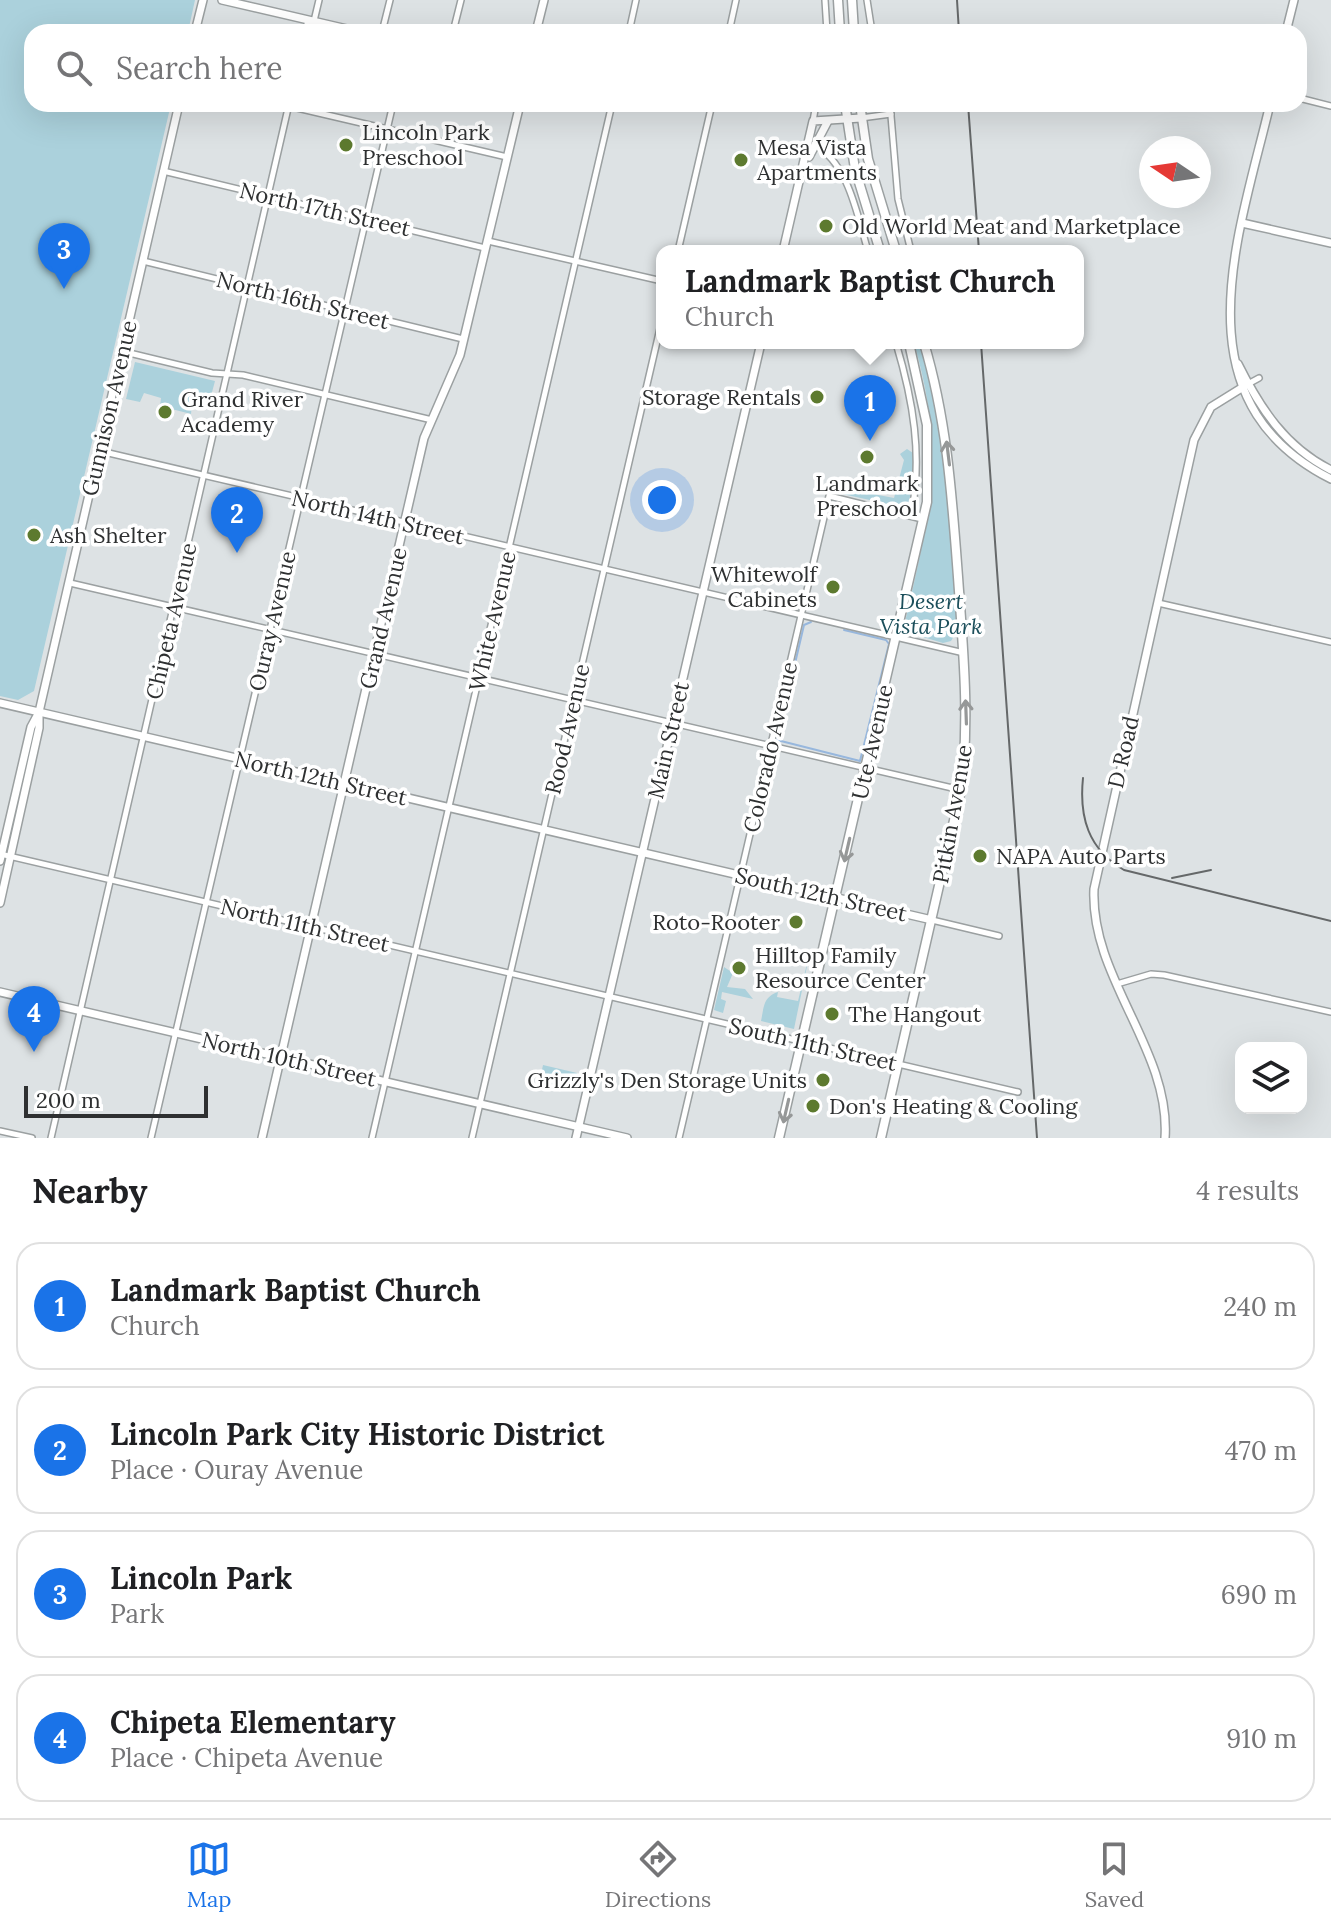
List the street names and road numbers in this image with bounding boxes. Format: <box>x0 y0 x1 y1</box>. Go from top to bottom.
street label: North 17th Street <box>237 176 414 242</box>
street label: North 16th Street <box>214 265 393 335</box>
street label: Gunnison Avenue <box>75 317 143 499</box>
street label: North 14th Street <box>289 484 468 551</box>
street label: Chipeta Avenue <box>139 540 203 702</box>
street label: Grand Avenue <box>353 544 413 692</box>
street label: Ouray Avenue <box>242 548 302 694</box>
street label: White Avenue <box>462 548 522 694</box>
street label: Colorado Avenue <box>737 659 803 835</box>
street label: Rood Avenue <box>538 661 596 797</box>
street label: Main Street <box>641 678 695 801</box>
street label: Ute Avenue <box>845 682 899 802</box>
street label: D Road <box>1101 713 1145 791</box>
street label: Pitkin Avenue <box>926 742 978 885</box>
street label: North 12th Street <box>232 745 410 812</box>
street label: South 12th Street <box>732 861 910 928</box>
street label: North 11th Street <box>218 892 393 958</box>
street label: South 11th Street <box>726 1011 900 1077</box>
street label: North 10th Street <box>199 1025 379 1093</box>

